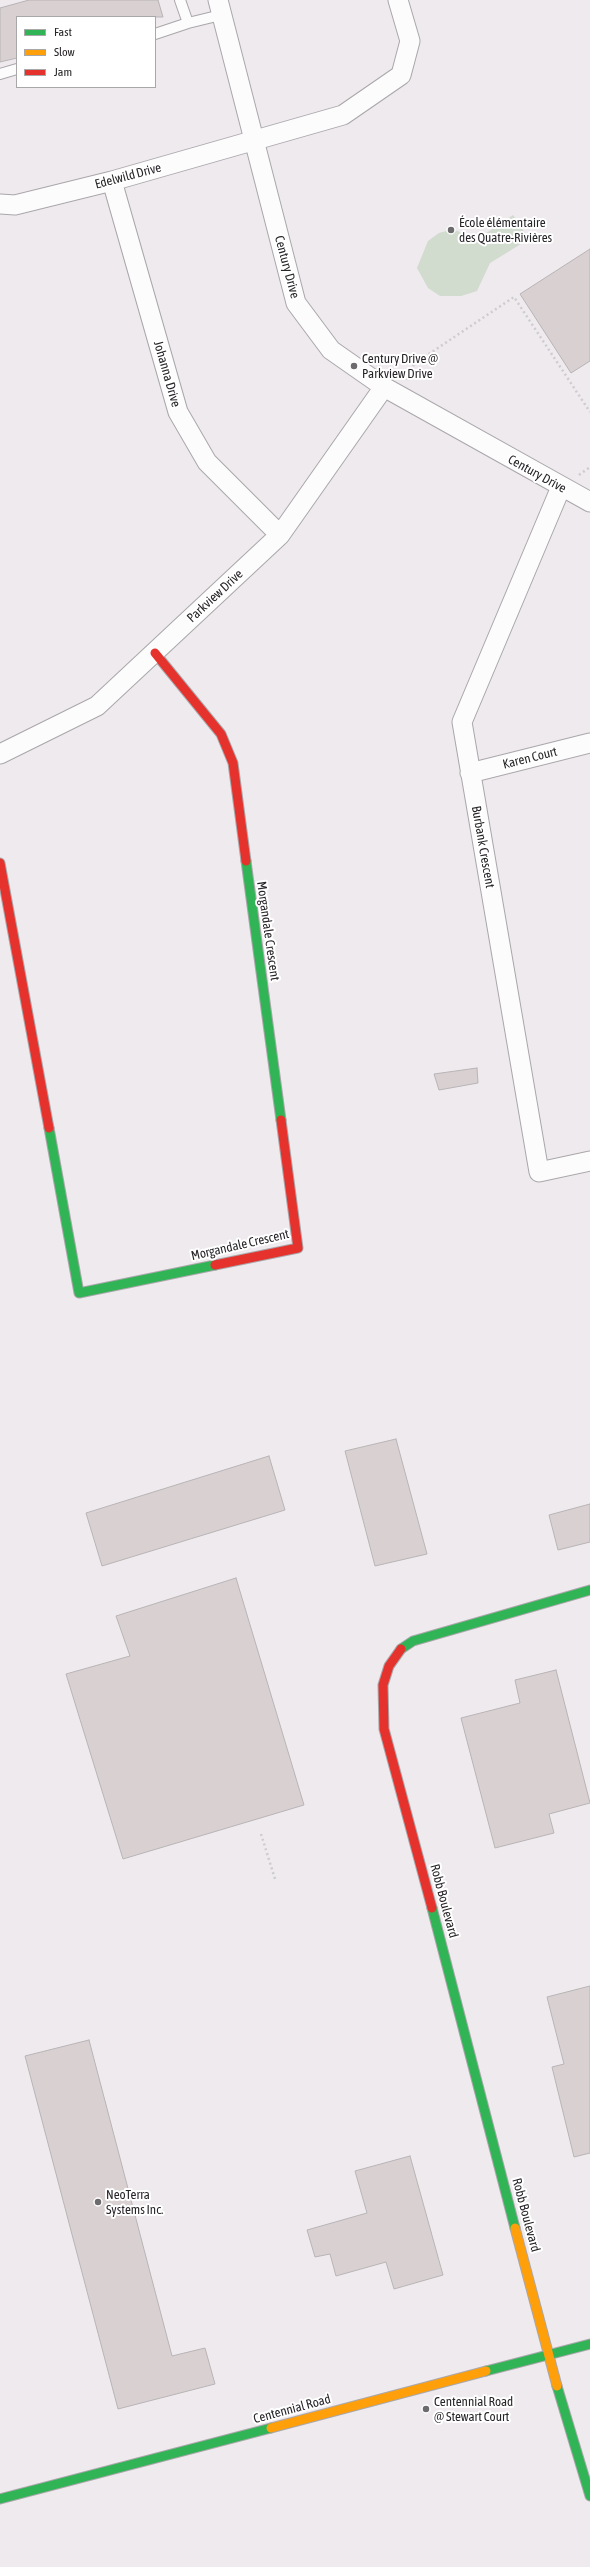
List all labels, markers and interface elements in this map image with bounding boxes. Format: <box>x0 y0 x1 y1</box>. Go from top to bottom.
legend <box>16 16 156 88</box>
text: Fast <box>54 25 72 39</box>
text: Slow <box>54 45 75 59</box>
text: Jam <box>54 65 72 79</box>
street label: Edelwild Drive <box>93 160 163 192</box>
place label: École élémentaire des Quatre-Rivières <box>459 215 552 246</box>
marker: École élémentaire des Quatre-Rivières <box>446 225 456 235</box>
street label: Century Drive <box>271 234 303 300</box>
street label: Johanna Drive <box>150 339 184 409</box>
place label: Century Drive @ Parkview Drive <box>362 351 438 382</box>
marker: Century Drive @ Parkview Drive <box>349 361 359 371</box>
street label: Century Drive <box>505 452 569 496</box>
street label: Parkview Drive <box>184 566 246 626</box>
street label: Karen Court <box>501 744 559 772</box>
street label: Burbank Crescent <box>468 805 498 889</box>
street label: Morgandale Crescent <box>253 880 283 982</box>
street label: Morgandale Crescent <box>189 1226 291 1264</box>
street label: Robb Boulevard <box>427 1862 461 1940</box>
street label: Robb Boulevard <box>509 2176 543 2254</box>
place label: NeoTerra Systems Inc. <box>106 2187 163 2218</box>
marker: NeoTerra Systems Inc. <box>93 2197 103 2207</box>
street label: Centennial Road <box>252 2391 332 2427</box>
place label: Centennial Road @ Stewart Court <box>434 2394 513 2425</box>
marker: Centennial Road @ Stewart Court <box>421 2404 431 2414</box>

